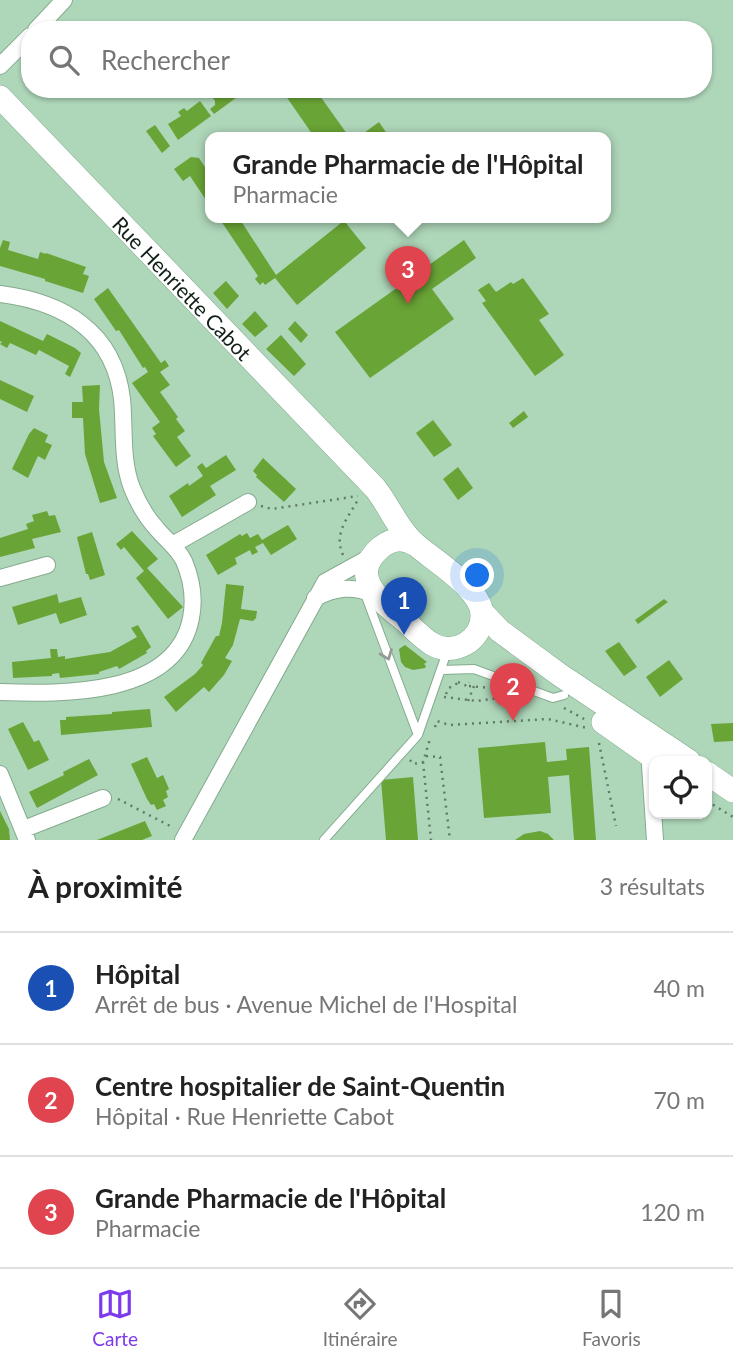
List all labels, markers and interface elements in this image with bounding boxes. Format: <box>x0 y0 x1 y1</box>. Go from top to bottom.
search box <box>21 21 712 98</box>
icon: search <box>45 41 83 79</box>
text: Rechercher <box>101 44 230 76</box>
popup <box>205 132 611 223</box>
text: Grande Pharmacie de l'Hôpital <box>232 148 584 180</box>
text: Pharmacie <box>232 180 338 208</box>
street label: Rue Henriette Cabot <box>108 211 258 365</box>
pin: 3 <box>385 246 431 304</box>
your location <box>460 558 494 592</box>
pin: 1 <box>381 577 427 635</box>
one-way arrow <box>379 648 393 660</box>
pin: 2 <box>490 663 536 721</box>
map controls <box>649 756 712 819</box>
button: locate <box>649 756 712 819</box>
text: À proximité <box>28 868 183 904</box>
text: 3 résultats <box>600 872 705 900</box>
text: Hôpital <box>95 958 180 990</box>
text: 1 <box>44 974 58 1002</box>
text: 40 m <box>654 974 705 1002</box>
text: Arrêt de bus · Avenue Michel de l'Hospital <box>95 990 517 1018</box>
text: Centre hospitalier de Saint-Quentin <box>95 1070 505 1102</box>
text: 2 <box>44 1086 58 1114</box>
text: 70 m <box>654 1086 705 1114</box>
text: Hôpital · Rue Henriette Cabot <box>95 1102 394 1130</box>
text: Grande Pharmacie de l'Hôpital <box>95 1182 446 1214</box>
text: 3 <box>44 1198 58 1226</box>
text: 120 m <box>640 1198 705 1226</box>
text: Pharmacie <box>95 1214 200 1242</box>
tab: Carte <box>92 1285 138 1350</box>
tab: Itinéraire <box>323 1285 397 1350</box>
tab: Favoris <box>582 1285 641 1350</box>

